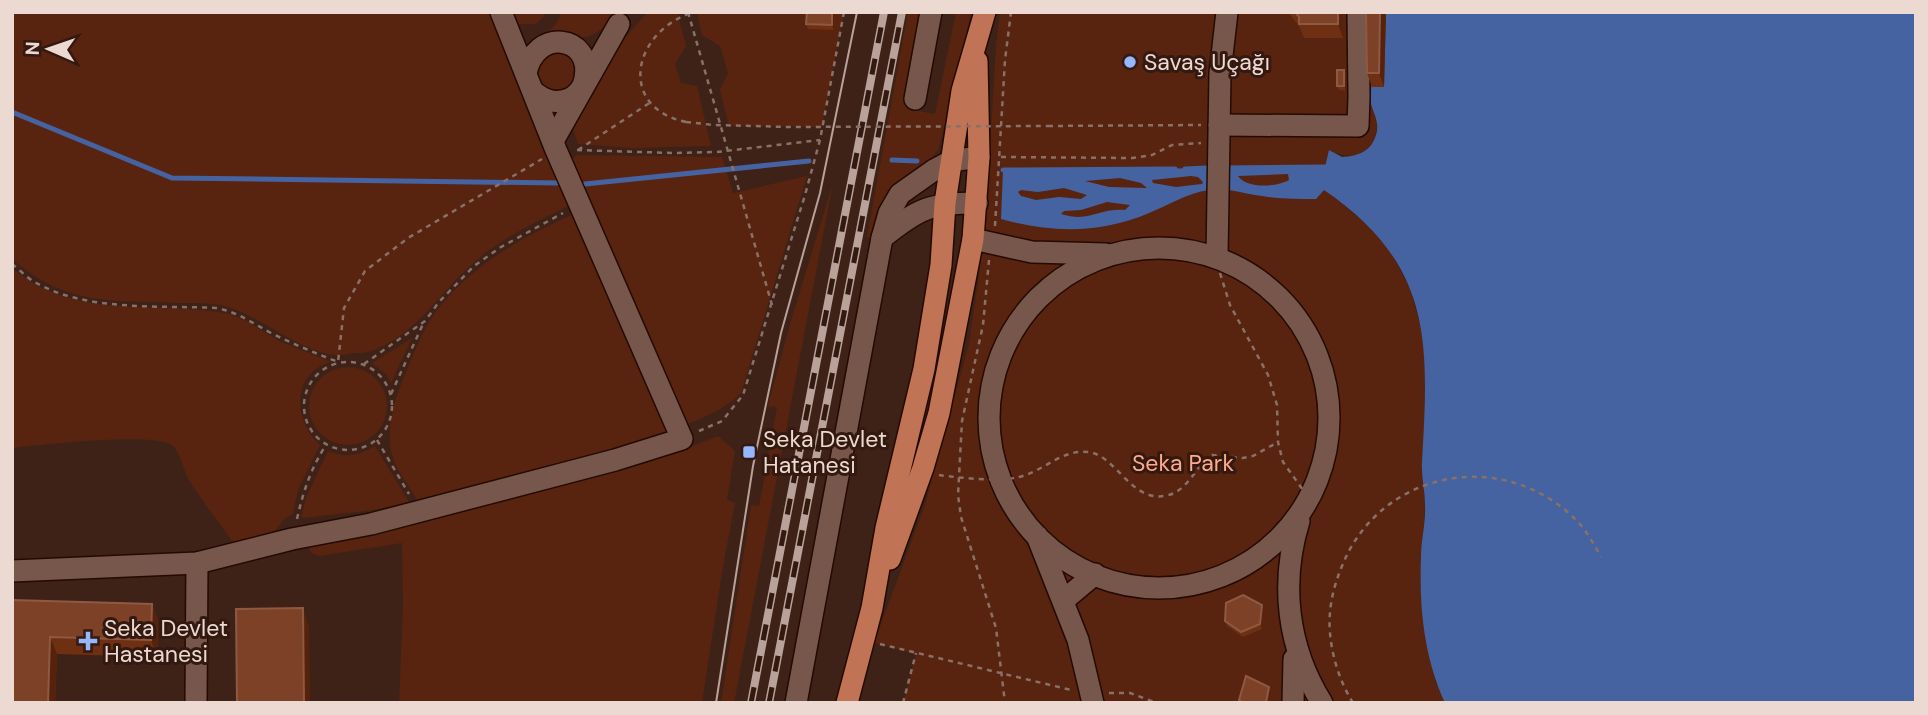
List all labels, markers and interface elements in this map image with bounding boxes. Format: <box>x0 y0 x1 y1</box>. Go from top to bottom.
north arrow <box>14 14 84 84</box>
text: N <box>20 41 45 56</box>
place label: Savaş Uçağı <box>1144 47 1270 77</box>
marker: Savaş Uçağı <box>1122 54 1138 70</box>
place label: Seka Devlet Hatanesi <box>763 424 887 480</box>
marker: Seka Devlet Hatanesi <box>741 444 757 460</box>
park label: Seka Park <box>1132 448 1234 478</box>
place label: Seka Devlet Hastanesi <box>104 613 228 669</box>
marker: Seka Devlet Hastanesi <box>78 631 98 651</box>

